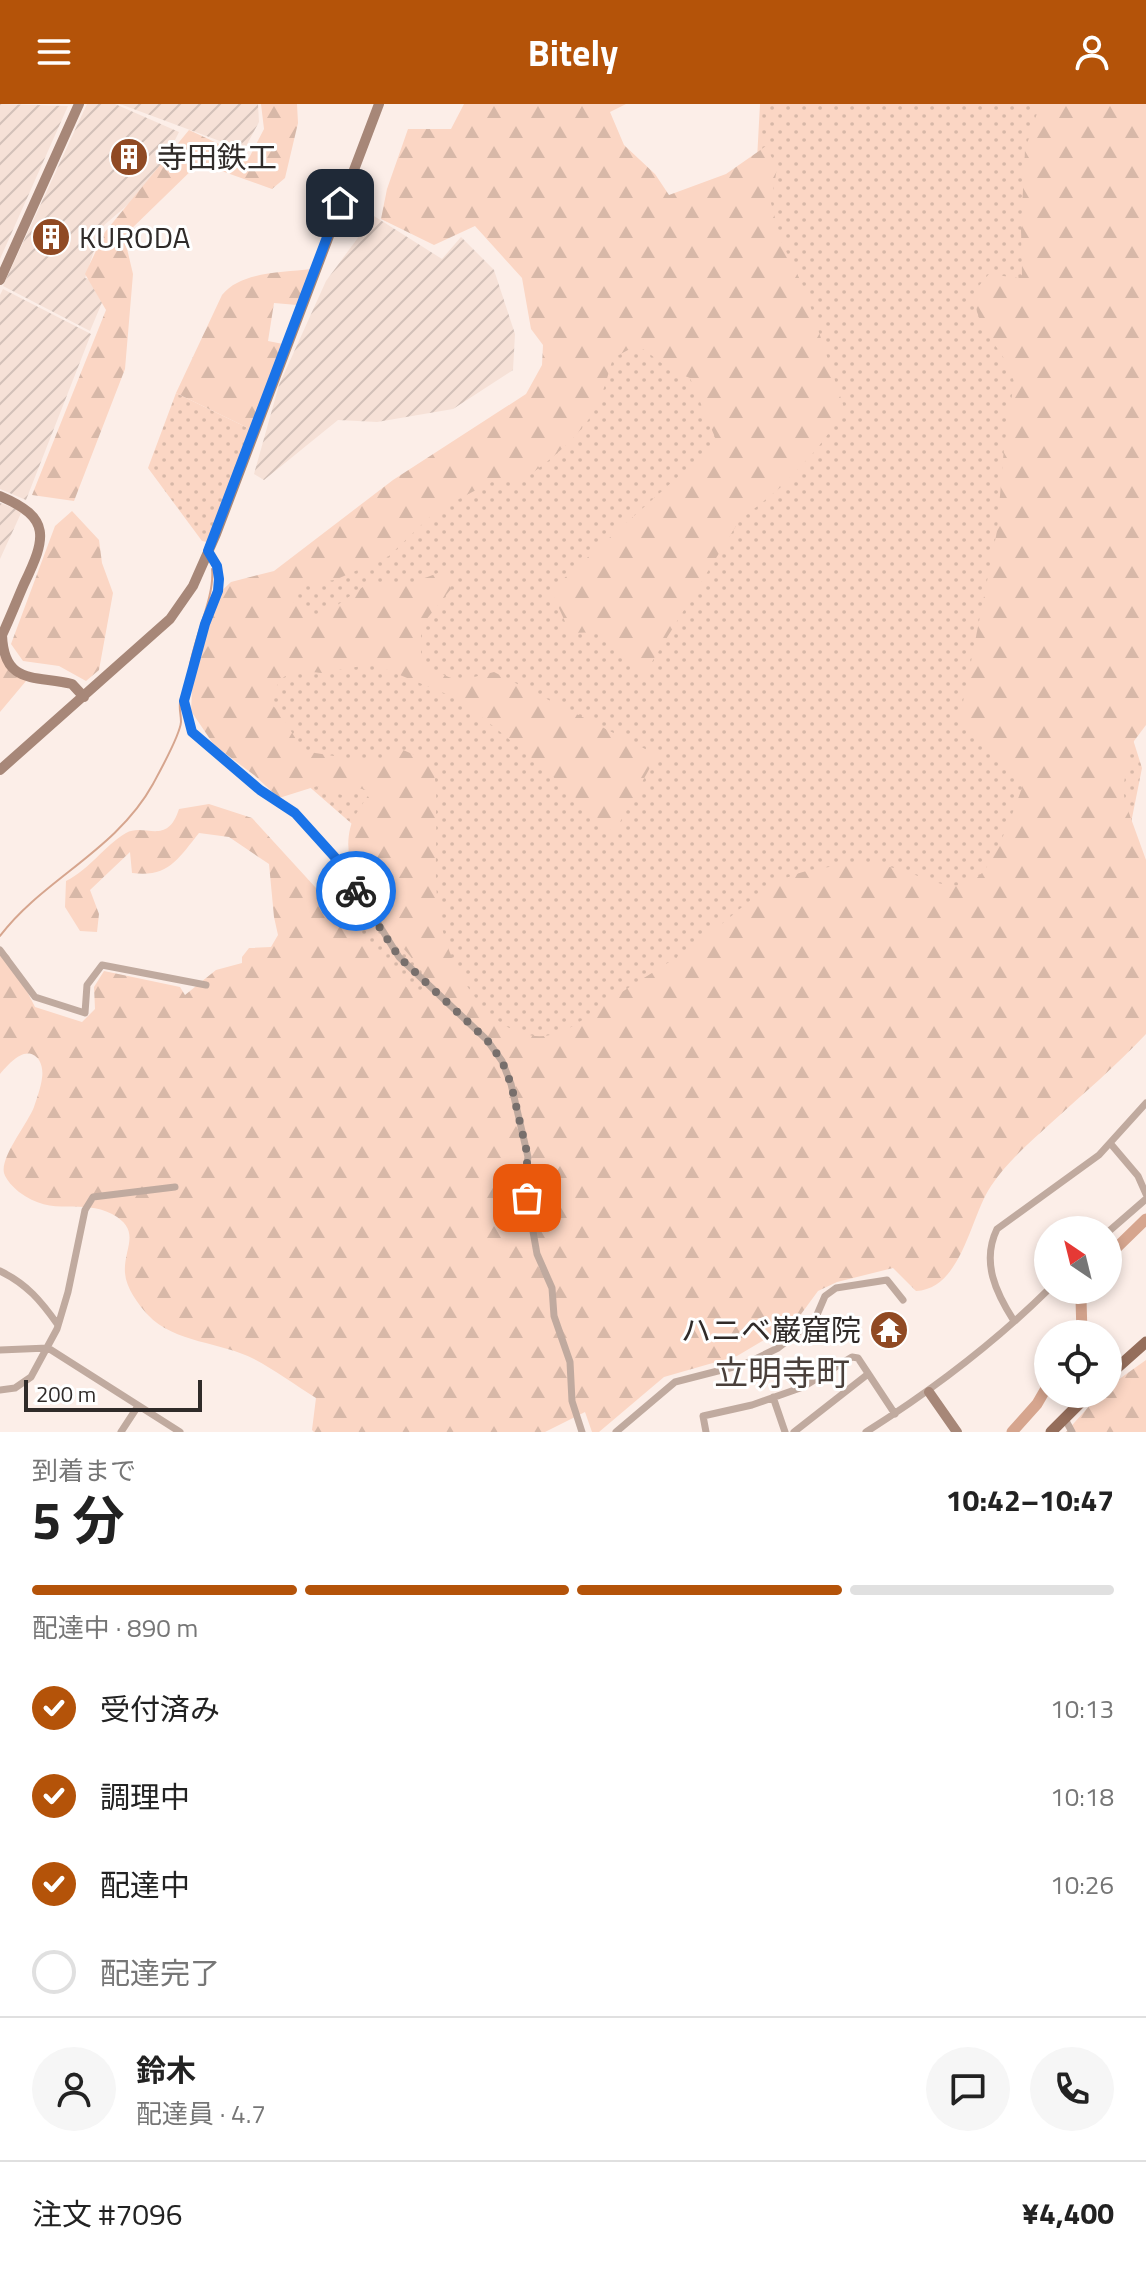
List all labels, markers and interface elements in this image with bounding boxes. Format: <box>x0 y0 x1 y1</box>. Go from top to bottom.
text: Bitely <box>528 25 618 80</box>
icon: menu <box>32 30 76 74</box>
icon: person <box>1070 30 1114 74</box>
place label: 寺田鉄工 <box>157 134 277 180</box>
building icon: 寺田鉄工 <box>108 136 150 178</box>
pin <box>306 169 374 237</box>
icon: home <box>318 181 362 225</box>
place label: KURODA <box>79 214 191 260</box>
building icon: KURODA <box>30 216 72 258</box>
courier <box>316 851 396 931</box>
icon: bike <box>334 869 378 913</box>
pin <box>493 1164 561 1232</box>
icon: bag <box>505 1176 549 1220</box>
north arrow <box>1034 1216 1122 1304</box>
map controls <box>1034 1216 1122 1408</box>
place label: ハニベ巌窟院 <box>681 1307 861 1353</box>
temple icon: ハニベ巌窟院 <box>868 1309 910 1351</box>
button: locate <box>1034 1320 1122 1408</box>
district label: 立明寺町 <box>714 1346 850 1398</box>
scale bar <box>24 1376 202 1412</box>
text: 200 m <box>36 1377 96 1411</box>
text: 到着まで <box>32 1451 136 1490</box>
text: 10:42–10:47 <box>946 1477 1114 1523</box>
text: 5 分 <box>32 1480 125 1559</box>
text: 配達中 · 890 m <box>32 1608 198 1647</box>
icon: check <box>32 1686 76 1730</box>
text: 受付済み <box>100 1686 220 1732</box>
text: 10:13 <box>1050 1689 1114 1728</box>
icon: check <box>32 1774 76 1818</box>
text: 調理中 <box>100 1774 190 1820</box>
text: 10:18 <box>1050 1777 1114 1816</box>
icon: check <box>32 1862 76 1906</box>
text: 配達中 <box>100 1862 190 1908</box>
text: 10:26 <box>1050 1865 1114 1904</box>
text: 配達完了 <box>100 1950 220 1996</box>
button: person <box>32 2047 116 2131</box>
text: 鈴木 <box>136 2047 196 2093</box>
button: chat <box>926 2047 1010 2131</box>
button: phone <box>1030 2047 1114 2131</box>
text: 配達員 · 4.7 <box>136 2094 266 2133</box>
text: ¥4,400 <box>1022 2190 1114 2236</box>
text: 注文 #7096 <box>32 2191 183 2237</box>

